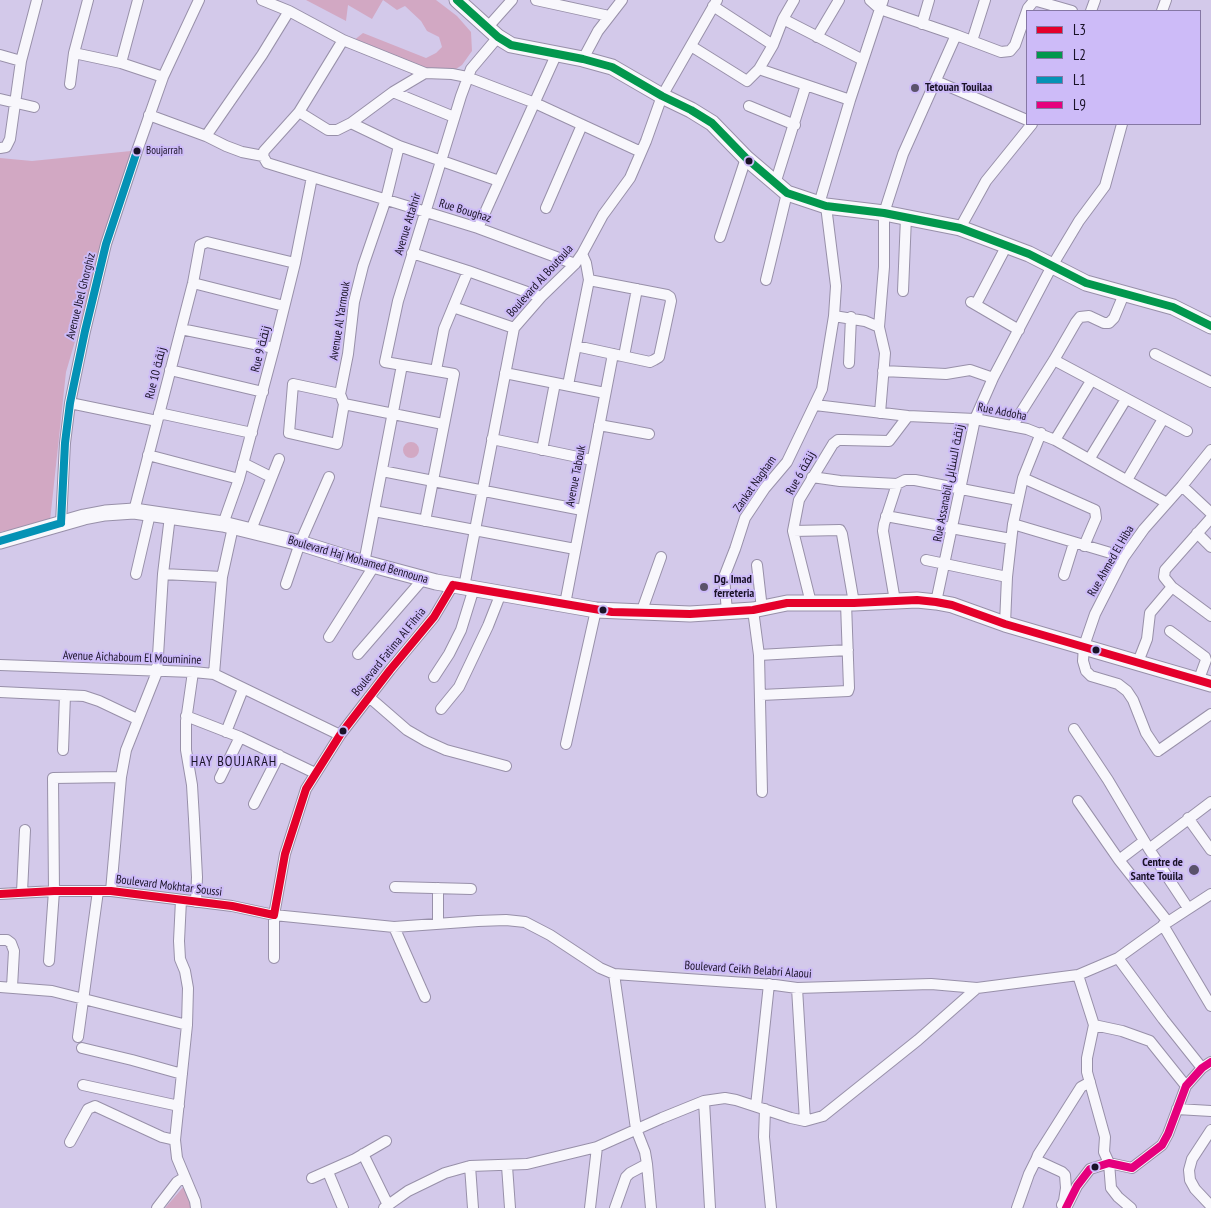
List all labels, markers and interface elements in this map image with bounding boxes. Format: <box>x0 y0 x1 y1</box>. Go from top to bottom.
legend <box>1026 10 1201 125</box>
text: L3 <box>1073 20 1086 39</box>
text: L2 <box>1073 45 1086 64</box>
text: L1 <box>1073 70 1086 89</box>
place label: Tetouan Touilaa <box>925 81 992 95</box>
marker: Tetouan Touilaa <box>909 82 921 94</box>
text: L9 <box>1073 95 1086 114</box>
place label: Boujarrah <box>146 144 183 158</box>
marker: Boujarrah <box>132 146 142 156</box>
unlabelled marker <box>744 156 754 166</box>
street label: Avenue Attahrir <box>392 191 424 257</box>
street label: Rue Boughaz <box>437 196 493 226</box>
street label: Boulevard Al Boutoula <box>504 242 576 320</box>
street label: Avenue Jbel Ghorghiz <box>63 251 99 341</box>
street label: Avenue Al Yarmouk <box>327 281 353 361</box>
street label: Rue 9 زنقة <box>248 324 274 374</box>
street label: Rue 10 زنقة <box>143 346 169 400</box>
street label: Rue Addoha <box>976 400 1028 424</box>
street label: Rue Assanabil زنقة السنابل <box>931 423 967 543</box>
street label: Avenue Tabouk <box>563 444 589 508</box>
street label: Rue 6 زنقة <box>783 449 819 497</box>
street label: Zankat Nagham <box>731 453 779 515</box>
street label: Rue Ahmed El Hiba <box>1085 523 1137 599</box>
street label: Boulevard Haj Mohamed Bennouna <box>286 533 430 587</box>
place label: Dg. Imad ferreteria <box>714 573 754 601</box>
marker: Dg. Imad ferreteria <box>698 581 710 593</box>
street label: Boulevard Fatima Al Fihria <box>349 605 429 699</box>
unlabelled marker <box>598 605 608 615</box>
unlabelled marker <box>1091 645 1101 655</box>
street label: Avenue Aichaboum El Mouminine <box>63 648 201 668</box>
unlabelled marker <box>338 726 348 736</box>
district label: HAY BOUJARAH <box>189 754 279 770</box>
place label: Centre de Sante Touila <box>1131 856 1183 884</box>
marker: Centre de Sante Touila <box>1187 863 1201 877</box>
street label: Boulevard Mokhtar Soussi <box>115 872 223 900</box>
street label: Boulevard Ceikh Belabri Alaoui <box>684 958 812 982</box>
unlabelled marker <box>1090 1162 1100 1172</box>

